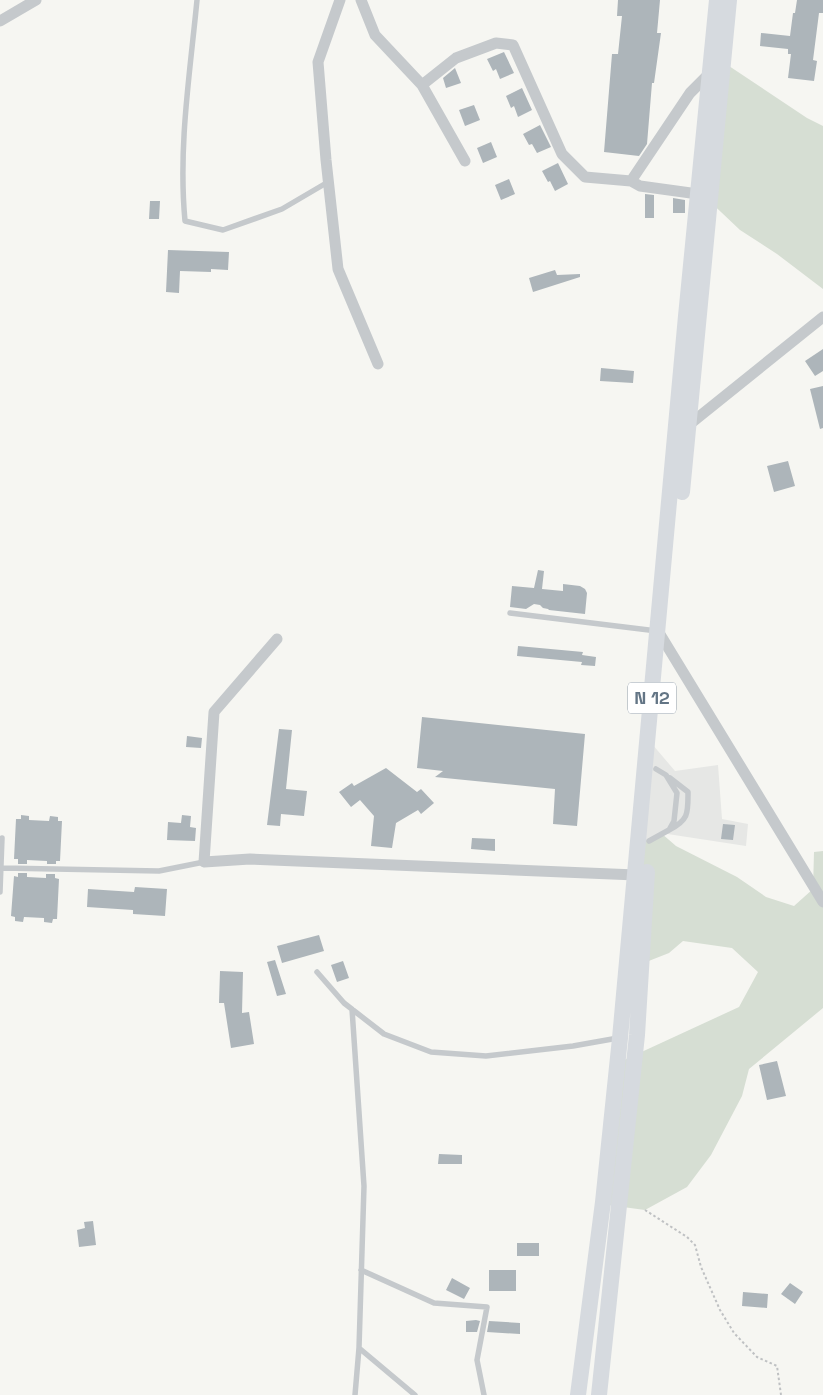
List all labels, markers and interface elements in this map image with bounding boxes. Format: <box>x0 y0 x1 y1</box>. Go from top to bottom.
road number: N 12 <box>628 682 676 714</box>

